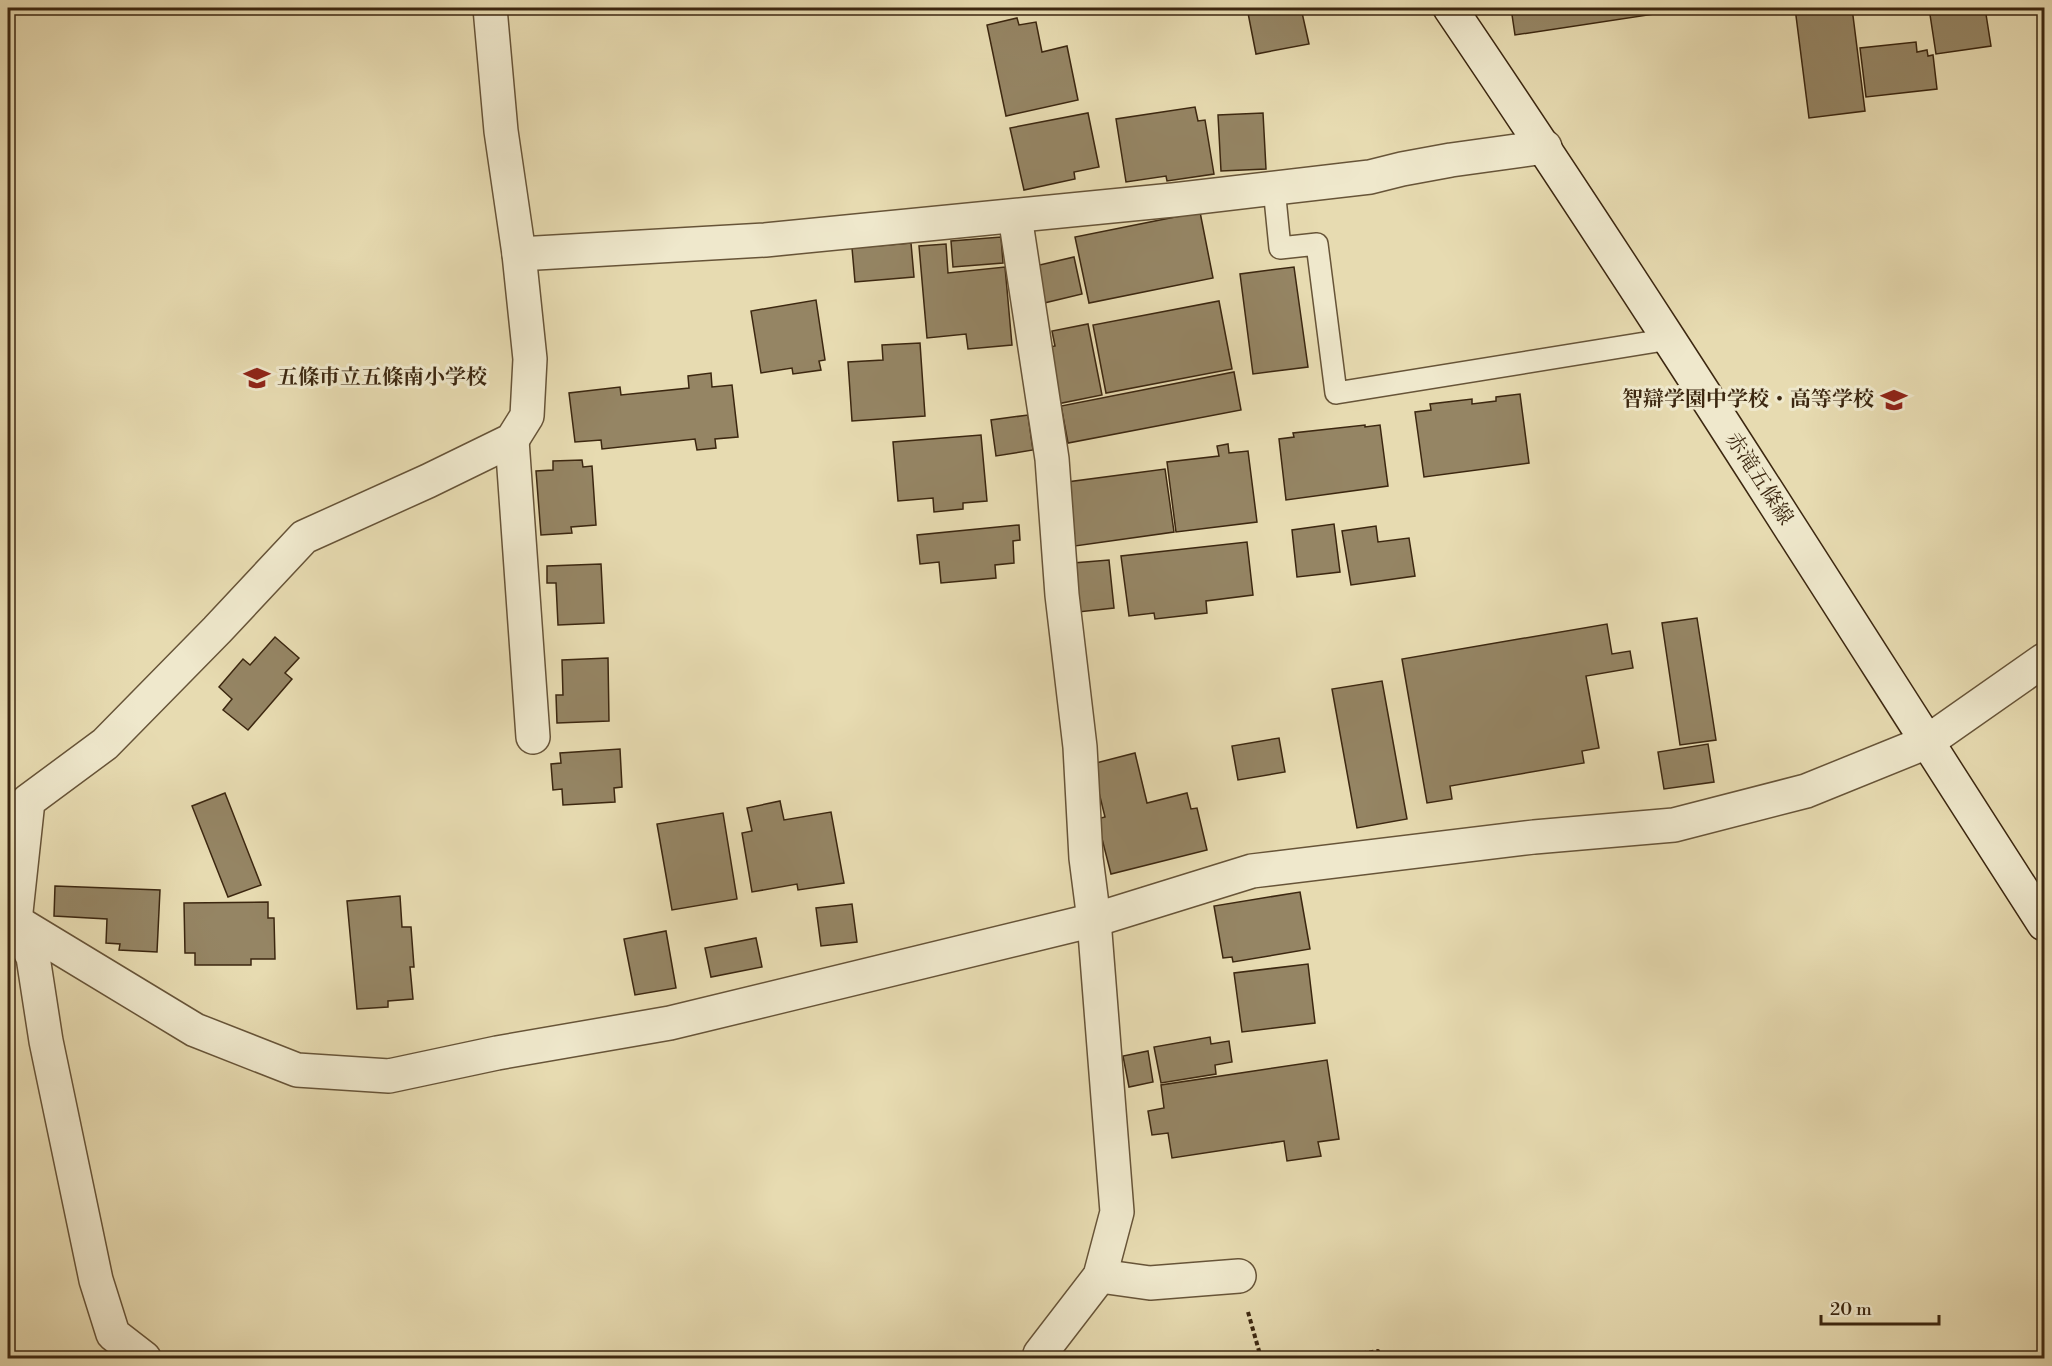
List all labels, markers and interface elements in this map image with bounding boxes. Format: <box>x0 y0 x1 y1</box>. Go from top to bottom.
school or university icon: 五條市立五條南小学校 <box>242 363 272 393</box>
place label: 五條市立五條南小学校 <box>277 365 487 391</box>
school or university icon: 智辯学園中学校・高等学校 <box>1879 385 1909 415</box>
place label: 智辯学園中学校・高等学校 <box>1622 387 1874 413</box>
street label: 赤滝五條線 <box>1720 428 1798 530</box>
scale bar <box>1821 1288 1940 1326</box>
text: 20 m <box>1830 1298 1872 1321</box>

